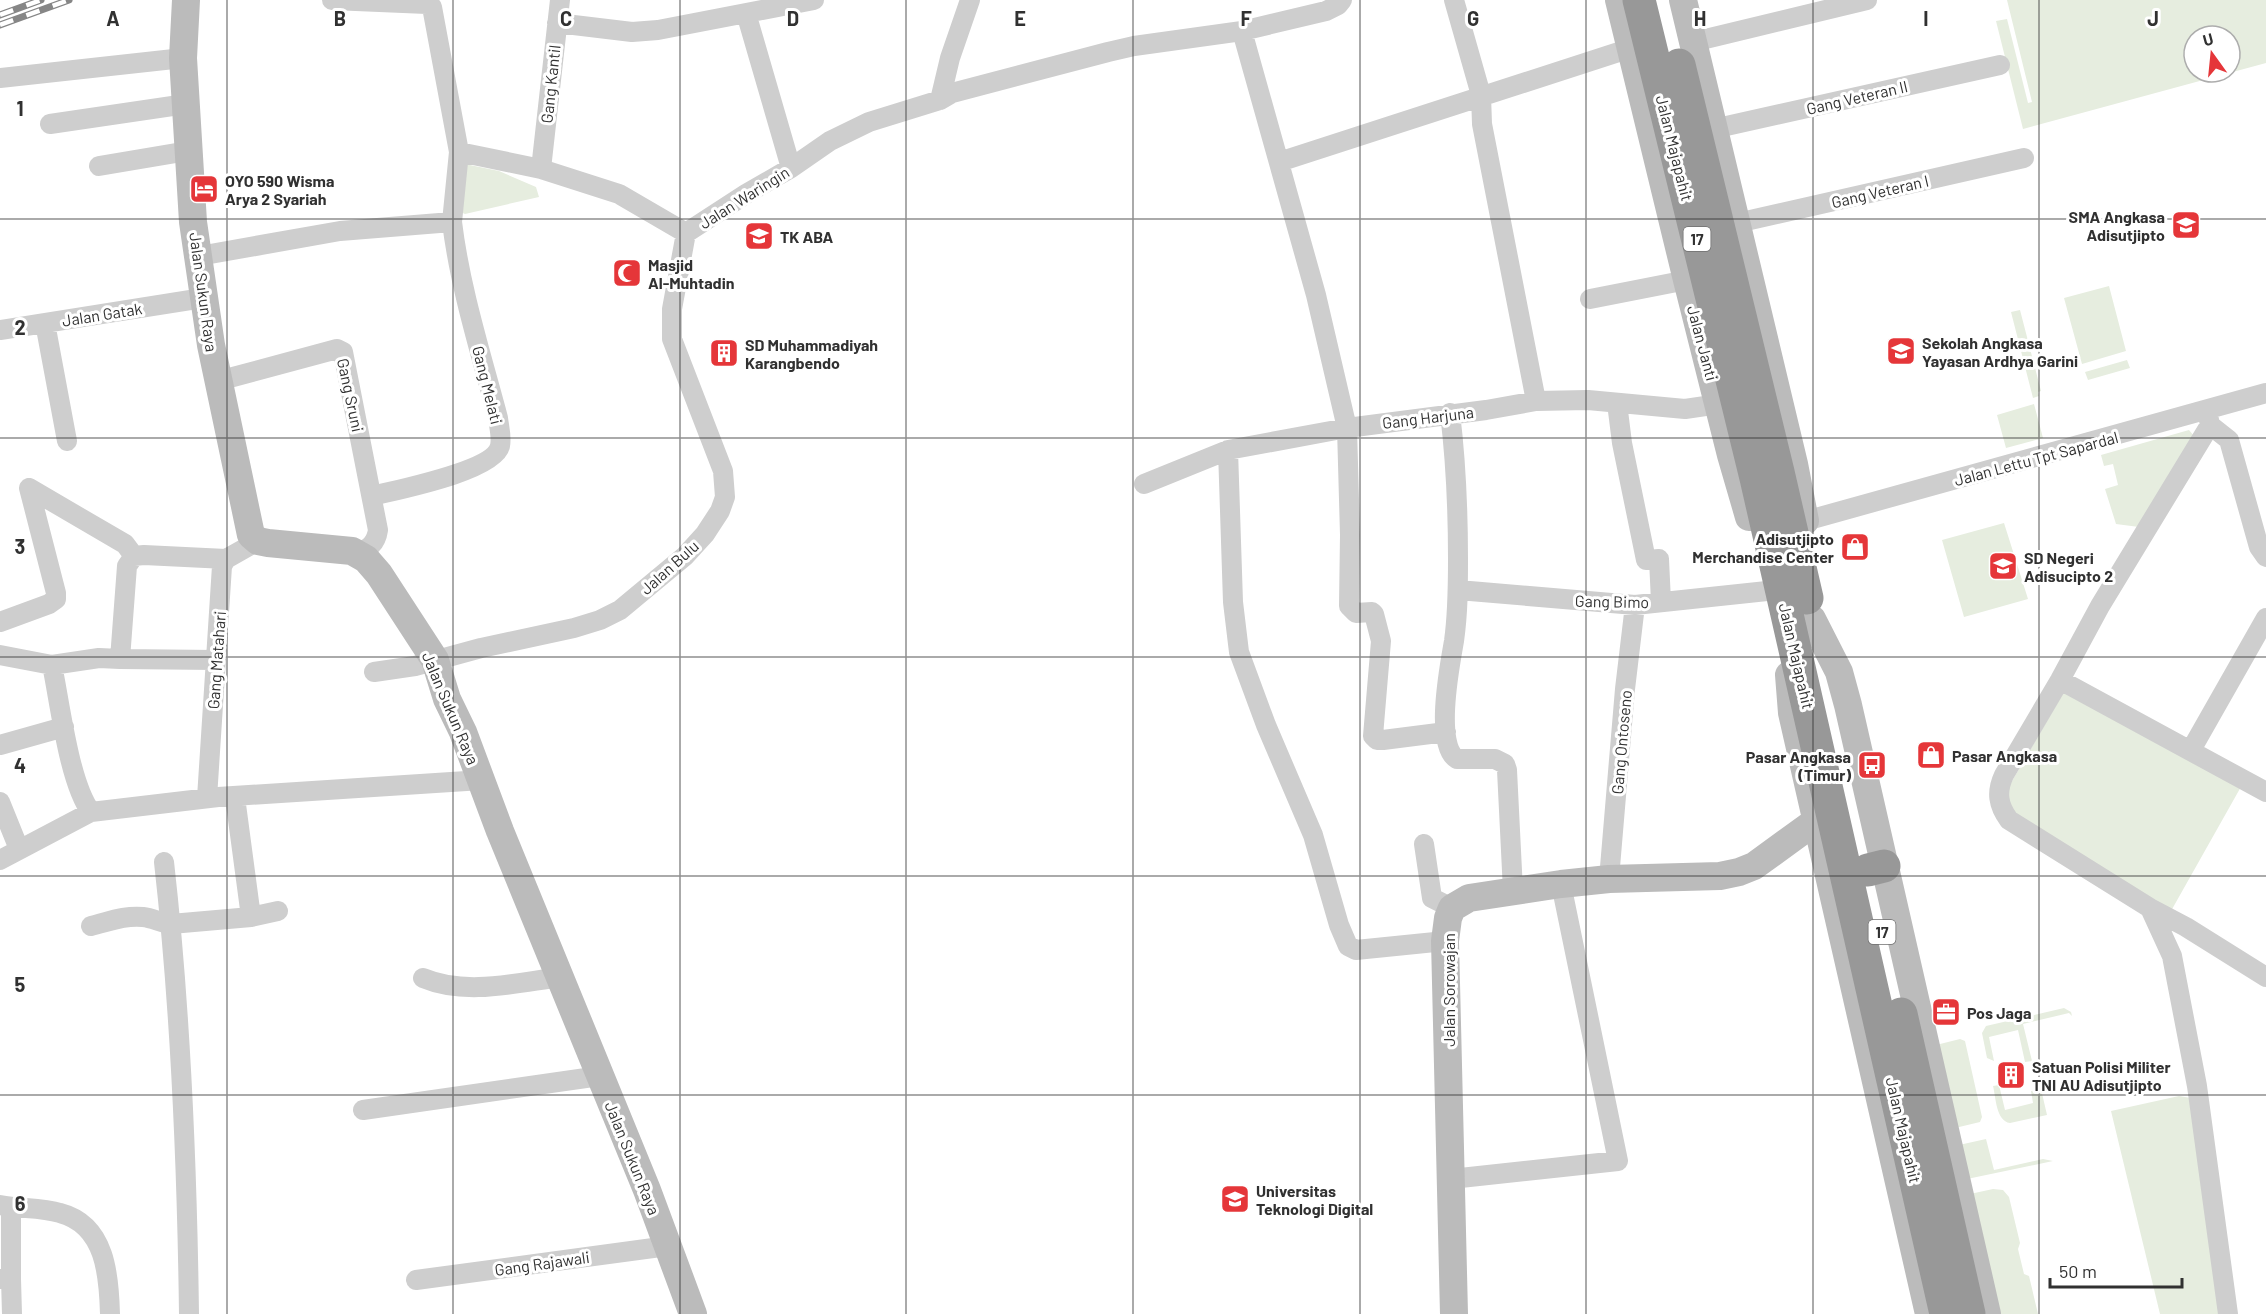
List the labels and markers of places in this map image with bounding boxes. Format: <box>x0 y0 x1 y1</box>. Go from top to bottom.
place label: OYO 590 Wisma Arya 2 Syariah <box>225 171 334 208</box>
hotel icon: OYO 590 Wisma Arya 2 Syariah <box>188 173 220 205</box>
place label: SMA Angkasa Adisutjipto <box>2069 207 2165 244</box>
school or university icon: SMA Angkasa Adisutjipto <box>2170 209 2202 241</box>
school or university icon: TK ABA <box>743 220 775 252</box>
place label: TK ABA <box>780 227 834 246</box>
place label: Masjid Al-Muhtadin <box>648 255 735 292</box>
mosque icon: Masjid Al-Muhtadin <box>611 257 643 289</box>
place label: Sekolah Angkasa Yayasan Ardhya Garini <box>1922 333 2078 370</box>
place label: SD Muhammadiyah Karangbendo <box>745 335 878 372</box>
school or university icon: Sekolah Angkasa Yayasan Ardhya Garini <box>1885 335 1917 367</box>
building icon: SD Muhammadiyah Karangbendo <box>708 337 740 369</box>
place label: Adisutjipto Merchandise Center <box>1692 529 1834 566</box>
shop icon: Adisutjipto Merchandise Center <box>1839 531 1871 563</box>
place label: SD Negeri Adisucipto 2 <box>2024 548 2113 585</box>
school or university icon: SD Negeri Adisucipto 2 <box>1987 550 2019 582</box>
shop icon: Pasar Angkasa <box>1915 739 1947 771</box>
place label: Pasar Angkasa <box>1952 746 2057 765</box>
place label: Pasar Angkasa (Timur) <box>1746 747 1851 784</box>
bus stop icon: Pasar Angkasa (Timur) <box>1856 749 1888 781</box>
office icon: Pos Jaga <box>1930 996 1962 1028</box>
place label: Pos Jaga <box>1967 1003 2031 1022</box>
place label: Satuan Polisi Militer TNI AU Adisutjipto <box>2032 1057 2171 1094</box>
building icon: Satuan Polisi Militer TNI AU Adisutjipto <box>1995 1059 2027 1091</box>
place label: Universitas Teknologi Digital <box>1256 1181 1373 1218</box>
school or university icon: Universitas Teknologi Digital <box>1219 1183 1251 1215</box>

